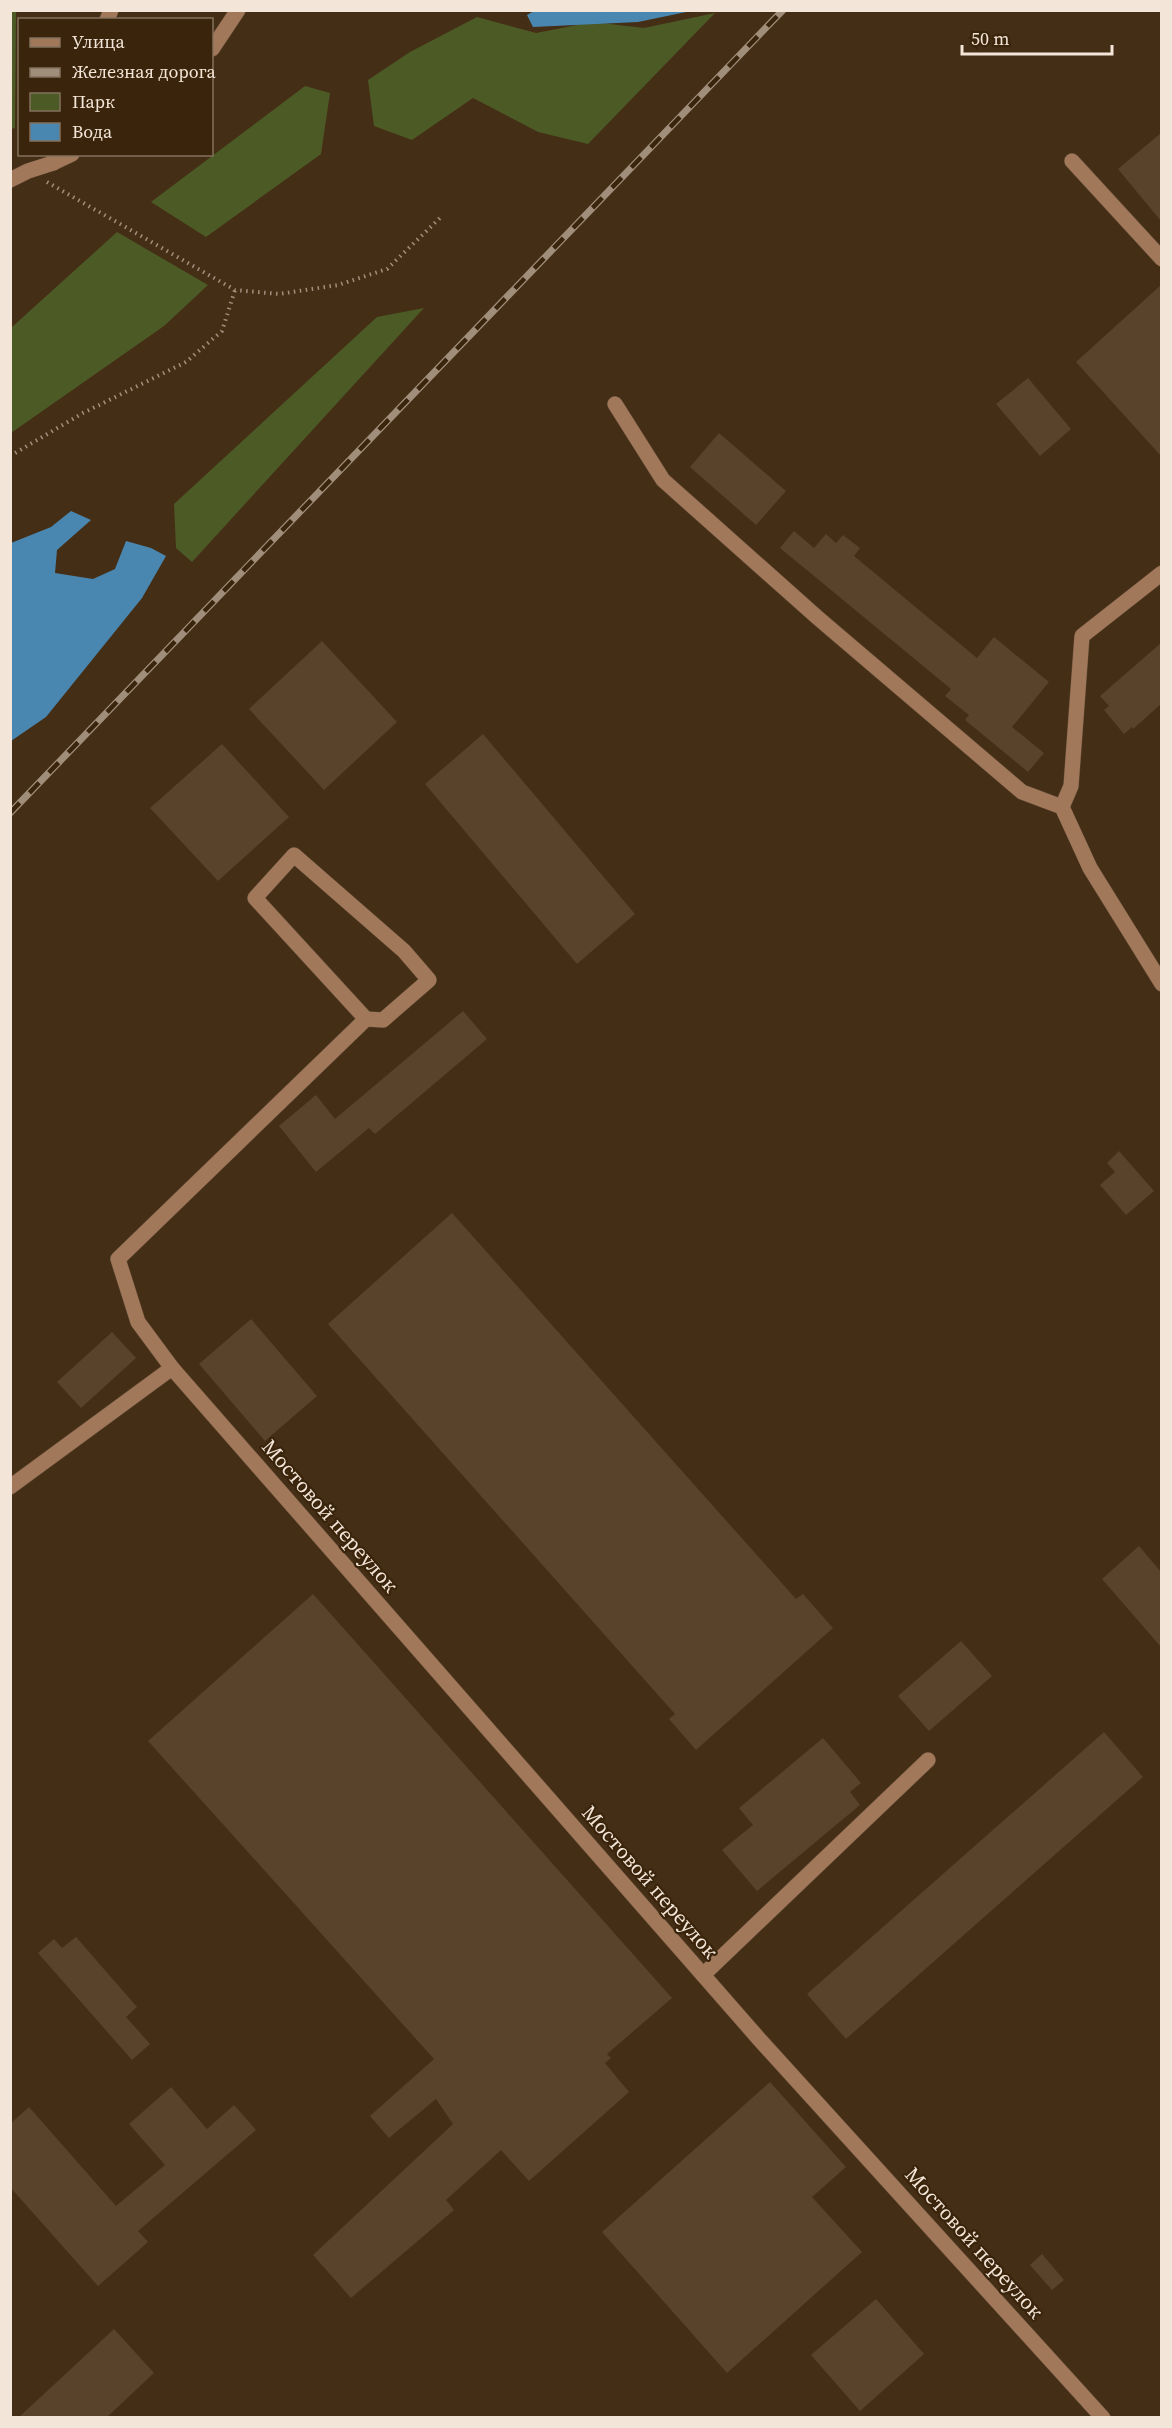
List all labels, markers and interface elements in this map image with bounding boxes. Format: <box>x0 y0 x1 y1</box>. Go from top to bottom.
legend <box>18 18 213 156</box>
scale bar <box>962 18 1112 56</box>
text: 50 m <box>971 26 1009 51</box>
text: Улица <box>72 29 125 54</box>
text: Железная дорога <box>72 59 217 84</box>
text: Парк <box>72 89 115 114</box>
text: Вода <box>72 119 113 144</box>
street label: Мостовой переулок <box>256 1433 405 1599</box>
street label: Мостовой переулок <box>576 1799 725 1965</box>
street label: Мостовой переулок <box>898 2161 1051 2325</box>

